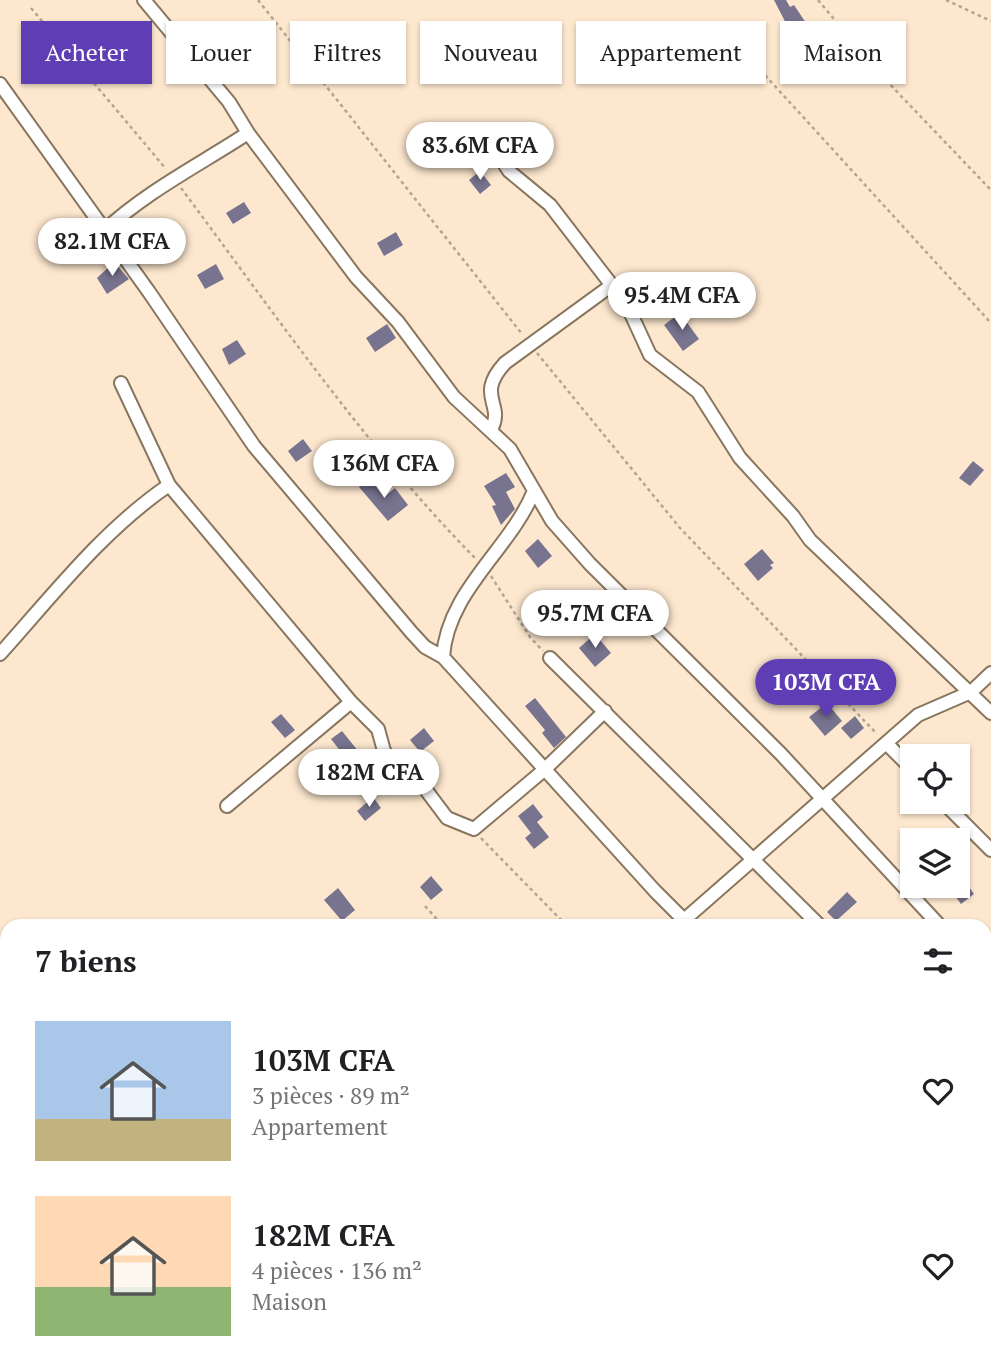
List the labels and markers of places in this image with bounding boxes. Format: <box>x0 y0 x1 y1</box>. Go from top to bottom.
pin: 83.6M CFA <box>400 122 560 182</box>
pin: 82.1M CFA <box>32 218 192 278</box>
pin: 95.4M CFA <box>602 272 762 332</box>
pin: 136M CFA <box>312 440 456 500</box>
pin: 95.7M CFA <box>515 590 675 650</box>
pin: 103M CFA <box>754 660 898 719</box>
pin: 182M CFA <box>297 750 441 809</box>

